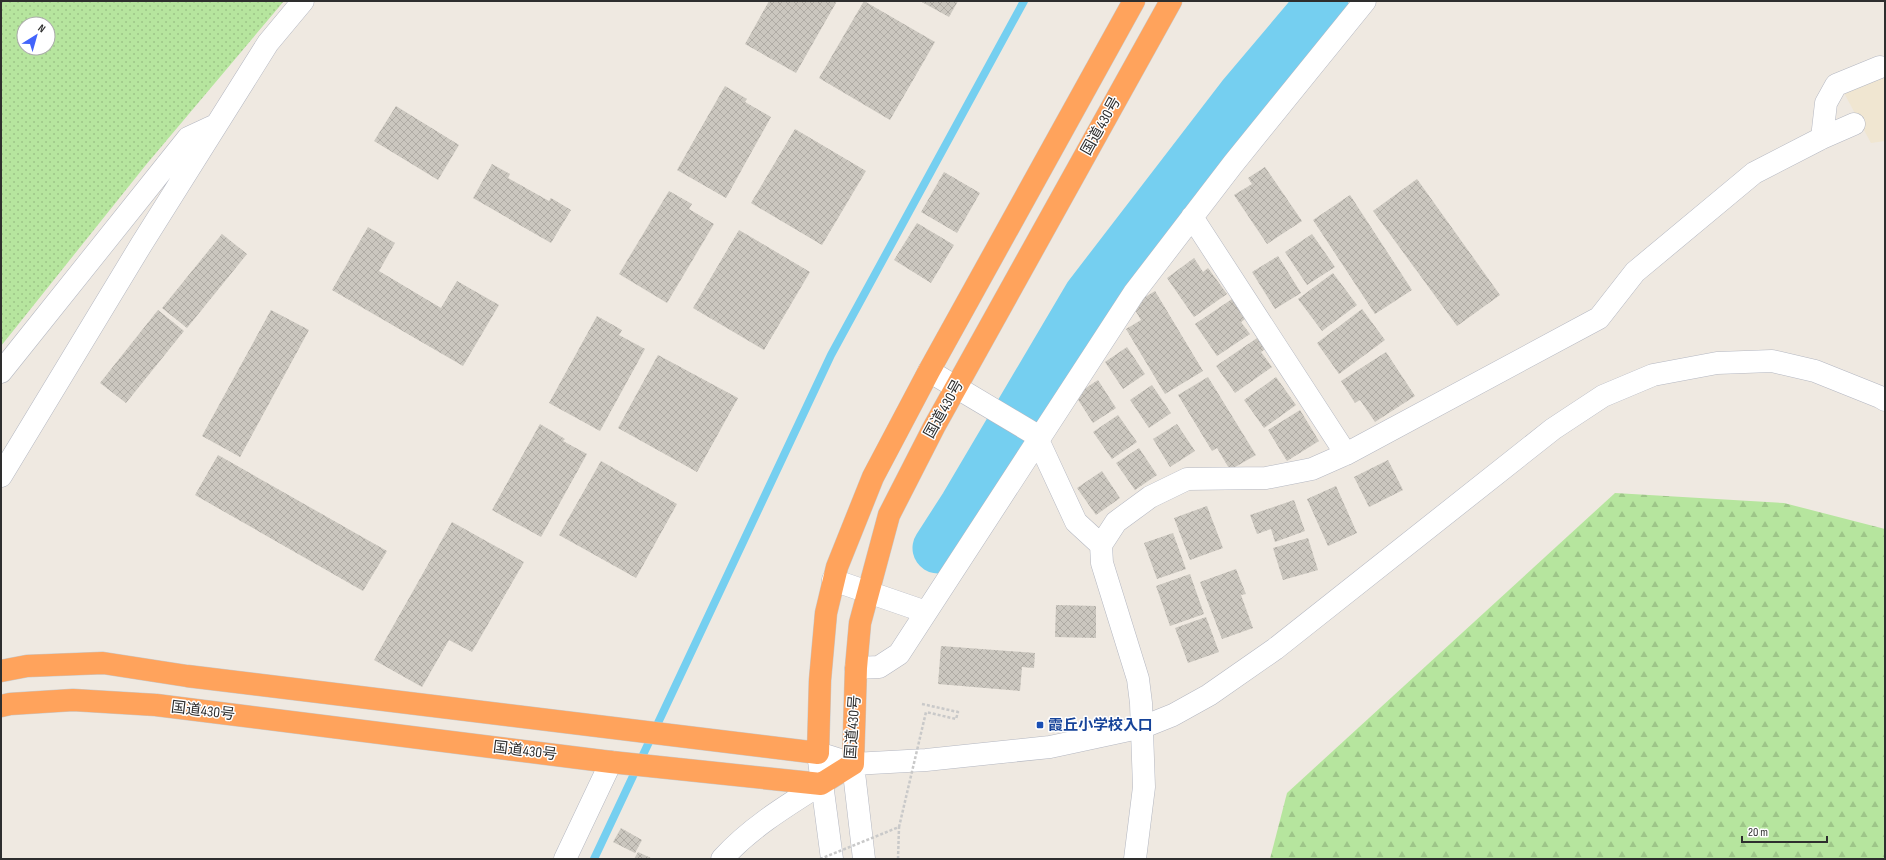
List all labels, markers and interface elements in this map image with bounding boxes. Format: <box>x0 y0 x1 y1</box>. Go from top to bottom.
north arrow <box>16 16 56 56</box>
text: N <box>35 21 48 35</box>
street label: 国道430号 <box>1077 93 1125 159</box>
street label: 国道430号 <box>920 376 968 442</box>
street label: 国道430号 <box>841 694 865 760</box>
street label: 国道430号 <box>170 698 236 724</box>
place label: 霞丘小学校入口 <box>1048 716 1153 735</box>
marker: 霞丘小学校入口 <box>1035 720 1045 730</box>
street label: 国道430号 <box>492 738 558 764</box>
scale bar <box>1742 818 1827 844</box>
text: 20 m <box>1748 825 1768 840</box>

